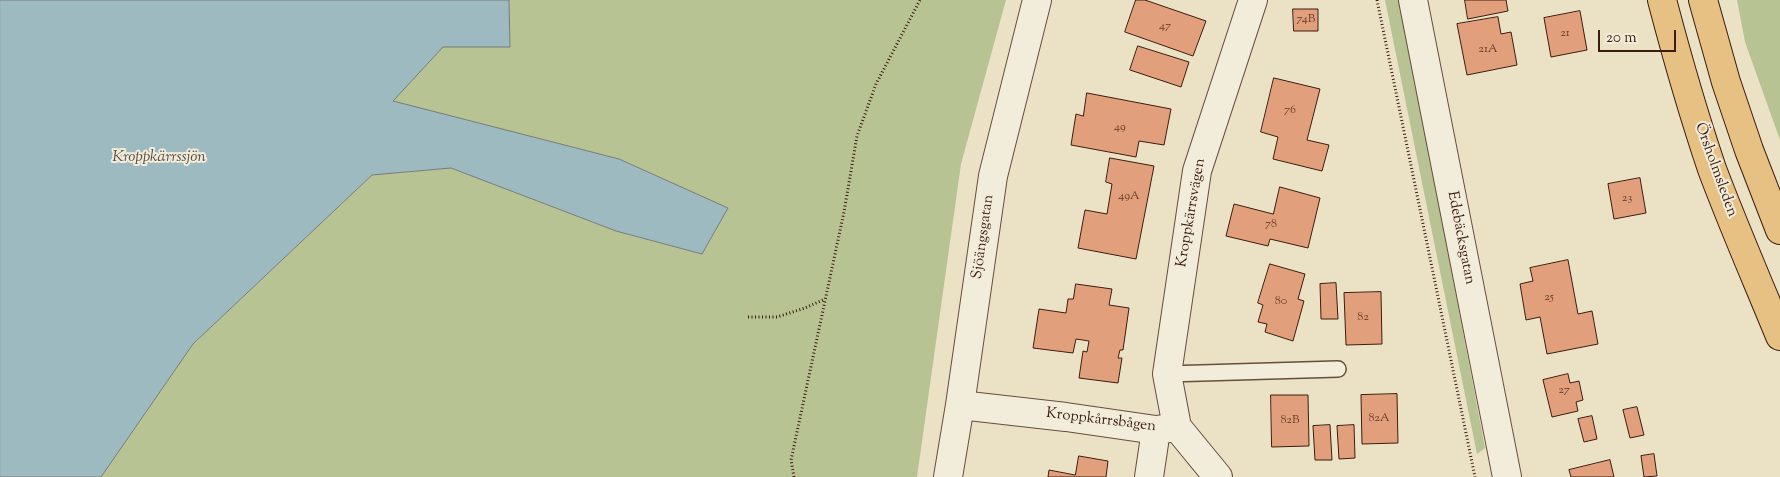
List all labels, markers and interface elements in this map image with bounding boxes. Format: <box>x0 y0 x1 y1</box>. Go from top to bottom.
house number: 74B <box>1297 13 1315 27</box>
house number: 47 <box>1159 20 1171 34</box>
scale bar <box>1600 20 1678 52</box>
house number: 21 <box>1560 27 1570 41</box>
text: 20 m <box>1606 28 1637 49</box>
house number: 21A <box>1478 43 1498 57</box>
house number: 76 <box>1284 104 1296 118</box>
house number: 49 <box>1114 121 1126 135</box>
street label: Örsholmsleden <box>1690 121 1740 219</box>
water label: Kroppkärrssjön <box>112 148 206 168</box>
street label: Kroppkärrsvägen <box>1174 157 1210 269</box>
house number: 49A <box>1118 190 1140 204</box>
street label: Edebäcksgatan <box>1442 190 1478 286</box>
house number: 23 <box>1622 192 1632 206</box>
street label: Sjöängsgatan <box>969 194 999 280</box>
house number: 78 <box>1265 218 1277 232</box>
house number: 25 <box>1544 291 1554 305</box>
house number: 80 <box>1275 295 1287 309</box>
house number: 82 <box>1357 311 1369 325</box>
house number: 27 <box>1558 384 1570 398</box>
street label: Kroppkårrsbågen <box>1045 405 1157 437</box>
house number: 82A <box>1368 412 1390 426</box>
house number: 82B <box>1280 414 1300 428</box>

